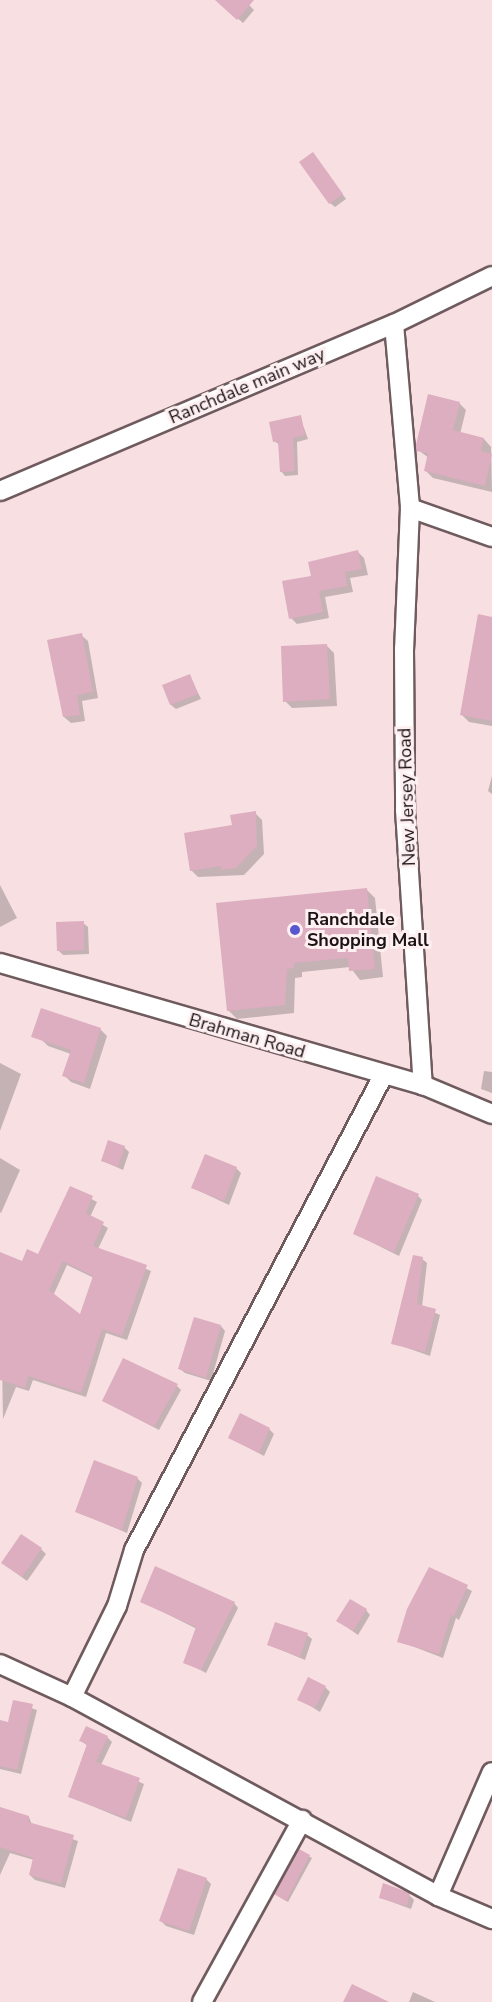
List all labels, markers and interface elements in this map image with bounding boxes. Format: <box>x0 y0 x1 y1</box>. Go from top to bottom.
street label: Ranchdale main way <box>166 343 328 429</box>
street label: New Jersey Road <box>394 728 420 866</box>
place label: Ranchdale Shopping Mall <box>307 909 429 952</box>
marker: Ranchdale Shopping Mall <box>288 923 302 937</box>
street label: Brahman Road <box>186 1009 308 1063</box>

